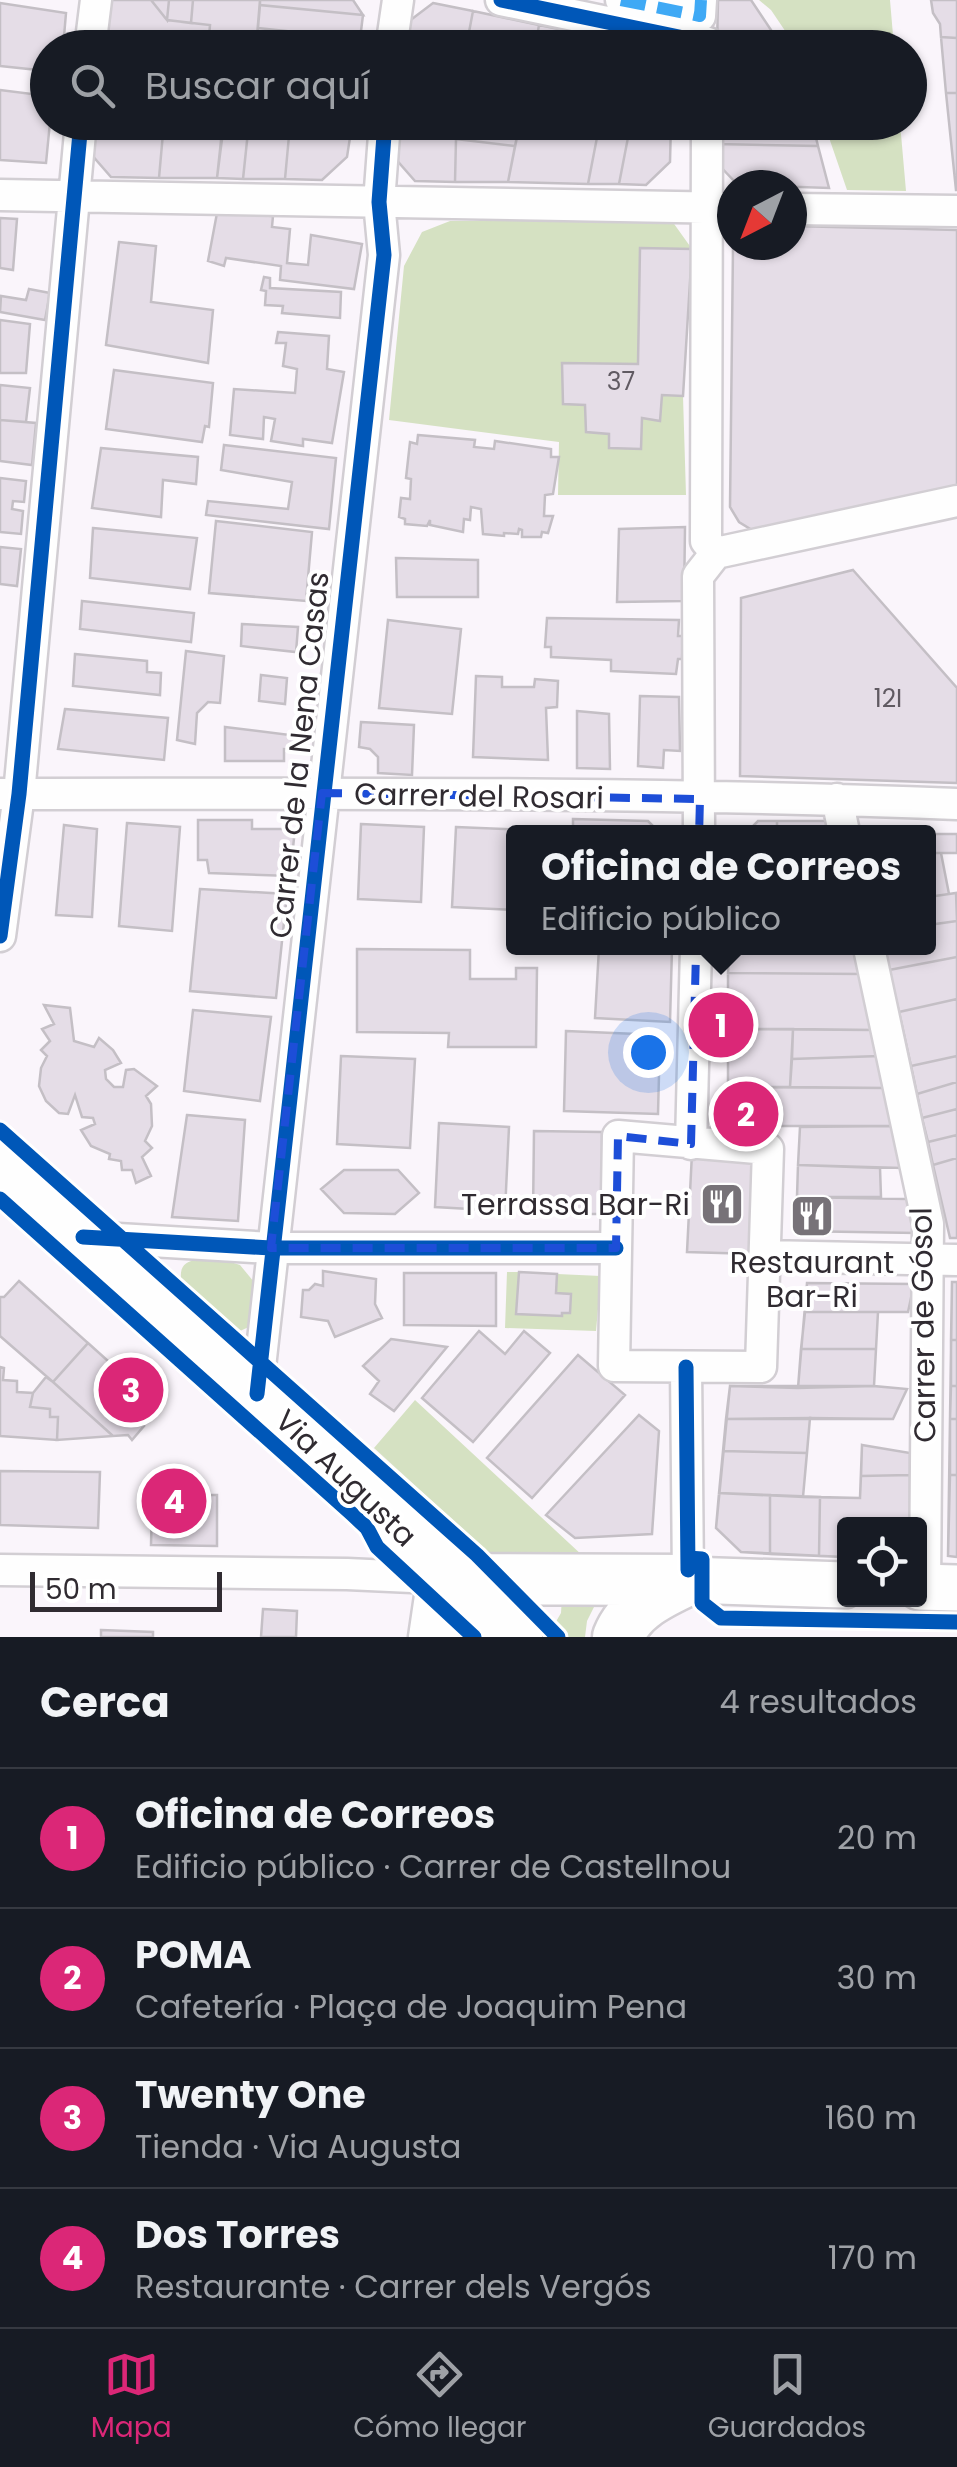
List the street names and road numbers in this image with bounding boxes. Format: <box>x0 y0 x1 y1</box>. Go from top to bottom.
street label: Carrer de la Nena Casas <box>258 570 340 940</box>
street label: Carrer del Rosari <box>354 772 604 820</box>
street label: Carrer de Gósol <box>899 1207 947 1443</box>
street label: Via Augusta <box>266 1399 426 1557</box>

